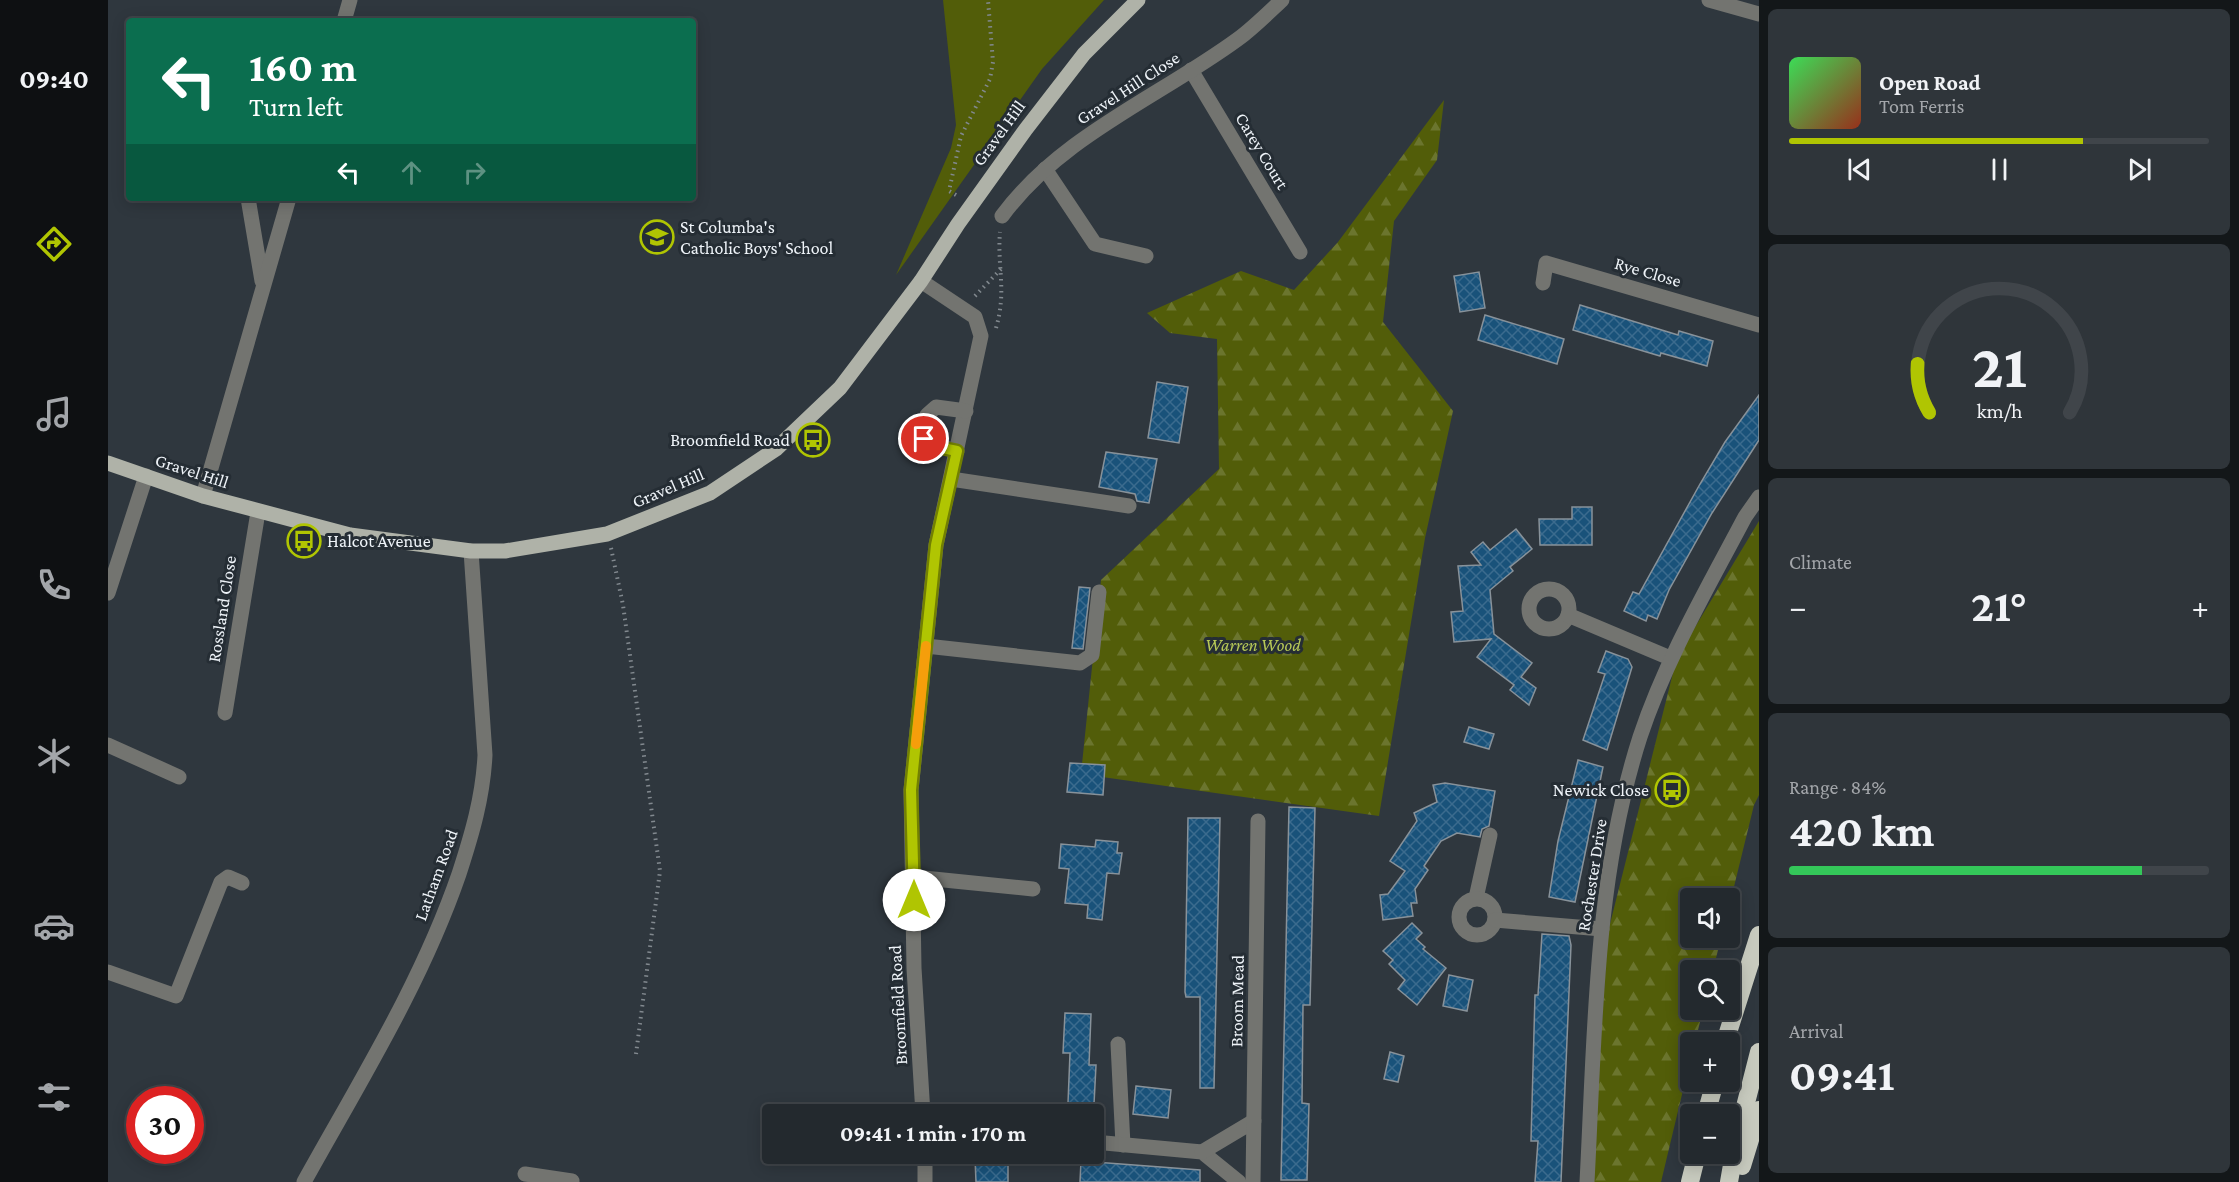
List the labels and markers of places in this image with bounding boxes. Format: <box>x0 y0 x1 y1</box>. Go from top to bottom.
place label: St Columba's Catholic Boys' School <box>680 217 834 258</box>
school or university icon: St Columba's Catholic Boys' School <box>639 219 675 255</box>
pin <box>898 413 949 464</box>
bus stop icon: Broomfield Road <box>795 422 831 458</box>
place label: Broomfield Road <box>670 430 791 450</box>
bus stop icon: Halcot Avenue <box>286 523 322 559</box>
place label: Halcot Avenue <box>327 531 431 551</box>
bus stop icon: Newick Close <box>1654 772 1690 808</box>
place label: Newick Close <box>1553 780 1649 800</box>

